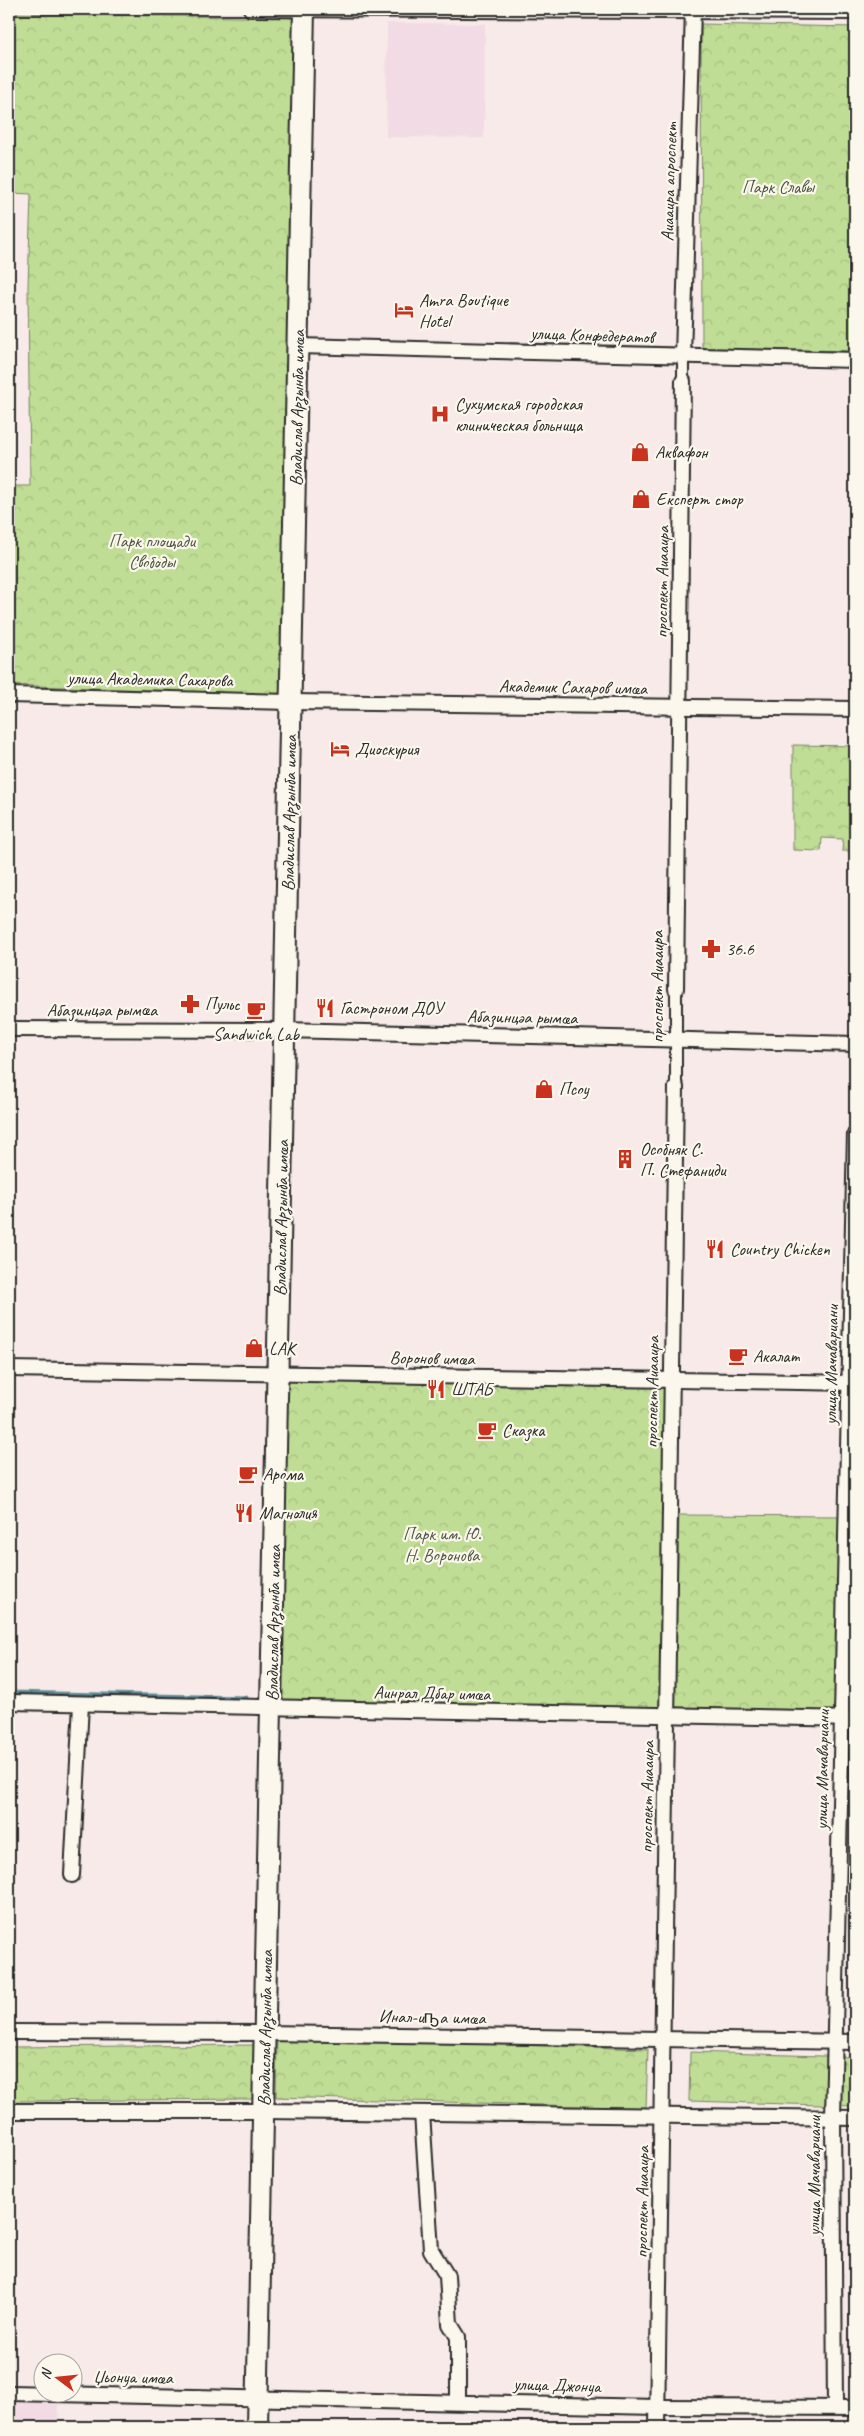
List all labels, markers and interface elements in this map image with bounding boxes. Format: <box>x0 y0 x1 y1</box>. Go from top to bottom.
street label: Аиааира апроспект <box>656 121 682 242</box>
park label: Парк Славы <box>742 176 815 198</box>
place label: Amra Boutique Hotel <box>419 289 509 332</box>
hotel icon: Amra Boutique Hotel <box>393 299 415 321</box>
street label: улица Конфедератов <box>529 322 657 348</box>
street label: Владислав Арӡынба имҩа <box>285 329 310 486</box>
place label: Сухумская городская клиническая больница <box>455 393 584 436</box>
hospital icon: Сухумская городская клиническая больница <box>429 403 451 425</box>
shop icon: Аквафон <box>629 441 651 463</box>
place label: Аквафон <box>655 441 709 463</box>
shop icon: Експерт стор <box>630 488 652 510</box>
place label: Експерт стор <box>656 488 744 510</box>
street label: проспект Аиааира <box>650 525 674 638</box>
park label: Парк площади Свободы <box>109 530 197 573</box>
street label: улица Академика Сахарова <box>66 667 235 691</box>
street label: Академик Сахаров имҩа <box>499 675 648 699</box>
street label: Владислав Арӡынба имҩа <box>277 734 302 891</box>
hotel icon: Диоскурия <box>329 738 351 760</box>
place label: Диоскурия <box>355 738 420 760</box>
street label: проспект Аиааира <box>646 930 668 1043</box>
pharmacy icon: 36.6 <box>700 938 722 960</box>
place label: 36.6 <box>726 938 755 960</box>
pharmacy icon: Пульс <box>179 993 201 1015</box>
place label: Пульс <box>205 993 241 1015</box>
restaurant icon: Гастроном ДОУ <box>314 997 336 1019</box>
place label: Гастроном ДОУ <box>340 997 446 1019</box>
street label: Абазинцәа рымҩа <box>47 999 158 1022</box>
cafe icon: Sandwich Lab <box>245 999 267 1021</box>
street label: Абазинцәа рымҩа <box>467 1005 579 1030</box>
place label: Sandwich Lab <box>213 1023 300 1045</box>
shop icon: Псоу <box>533 1078 555 1100</box>
place label: Псоу <box>559 1078 591 1100</box>
place label: Особняк С. П. Стефаниди <box>640 1138 727 1181</box>
street label: Владислав Арӡынба имҩа <box>269 1139 294 1296</box>
building icon: Особняк С. П. Стефаниди <box>614 1148 636 1170</box>
restaurant icon: Country Chicken <box>704 1238 726 1260</box>
place label: Country Chicken <box>730 1238 831 1260</box>
street label: улица Мачавариани <box>819 1303 843 1426</box>
street label: проспект Аиааира <box>640 1335 664 1448</box>
shop icon: LAK <box>243 1337 265 1359</box>
place label: LAK <box>269 1337 298 1359</box>
cafe icon: Акалат <box>727 1345 749 1367</box>
place label: Акалат <box>753 1345 800 1367</box>
street label: Воронов имҩа <box>389 1346 476 1370</box>
restaurant icon: ШТАБ <box>425 1378 447 1400</box>
place label: ШТАБ <box>451 1378 495 1400</box>
cafe icon: Сказка <box>476 1419 498 1441</box>
place label: Сказка <box>502 1419 546 1442</box>
cafe icon: Арома <box>237 1463 259 1485</box>
place label: Арома <box>263 1463 305 1485</box>
restaurant icon: Магнолия <box>233 1502 255 1524</box>
place label: Магнолия <box>259 1502 318 1524</box>
park label: Парк им. Ю. Н. Воронова <box>403 1523 482 1566</box>
street label: Владислав Арӡынба имҩа <box>261 1544 286 1701</box>
street label: Аинрал Дбар имҩа <box>373 1681 492 1705</box>
street label: улица Мачавариани <box>810 1708 834 1831</box>
street label: проспект Аиааира <box>635 1740 659 1853</box>
street label: Владислав Арӡынба имҩа <box>253 1949 278 2106</box>
street label: Инал-иҧа имҩа <box>378 2005 487 2029</box>
street label: улица Мачавариани <box>803 2115 825 2237</box>
street label: проспект Аиааира <box>630 2145 654 2258</box>
north arrow <box>32 2354 82 2404</box>
street label: Џьонуа имҩа <box>93 2365 174 2389</box>
text: N <box>37 2366 56 2381</box>
street label: улица Джонуа <box>512 2372 603 2398</box>

